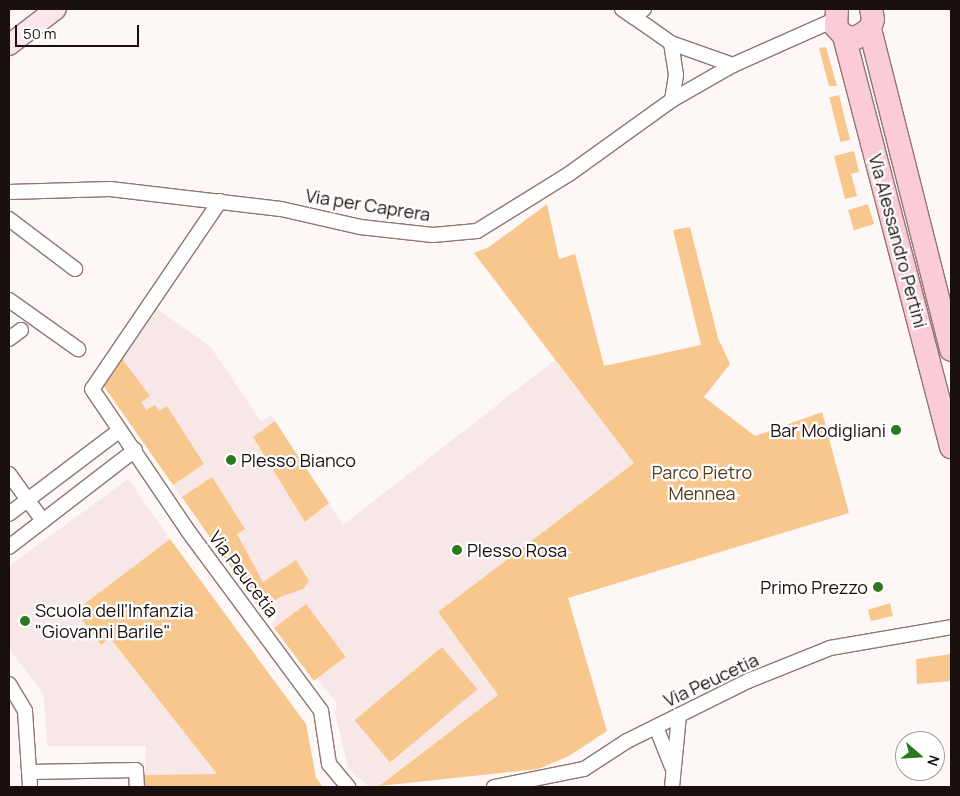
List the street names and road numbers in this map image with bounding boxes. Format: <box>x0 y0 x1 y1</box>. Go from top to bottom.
street label: Via Alessandro Pertini <box>864 152 932 330</box>
street label: Via per Caprera <box>304 184 432 226</box>
street label: Via Peucetia <box>205 527 283 621</box>
street label: Via Peucetia <box>660 649 762 711</box>

